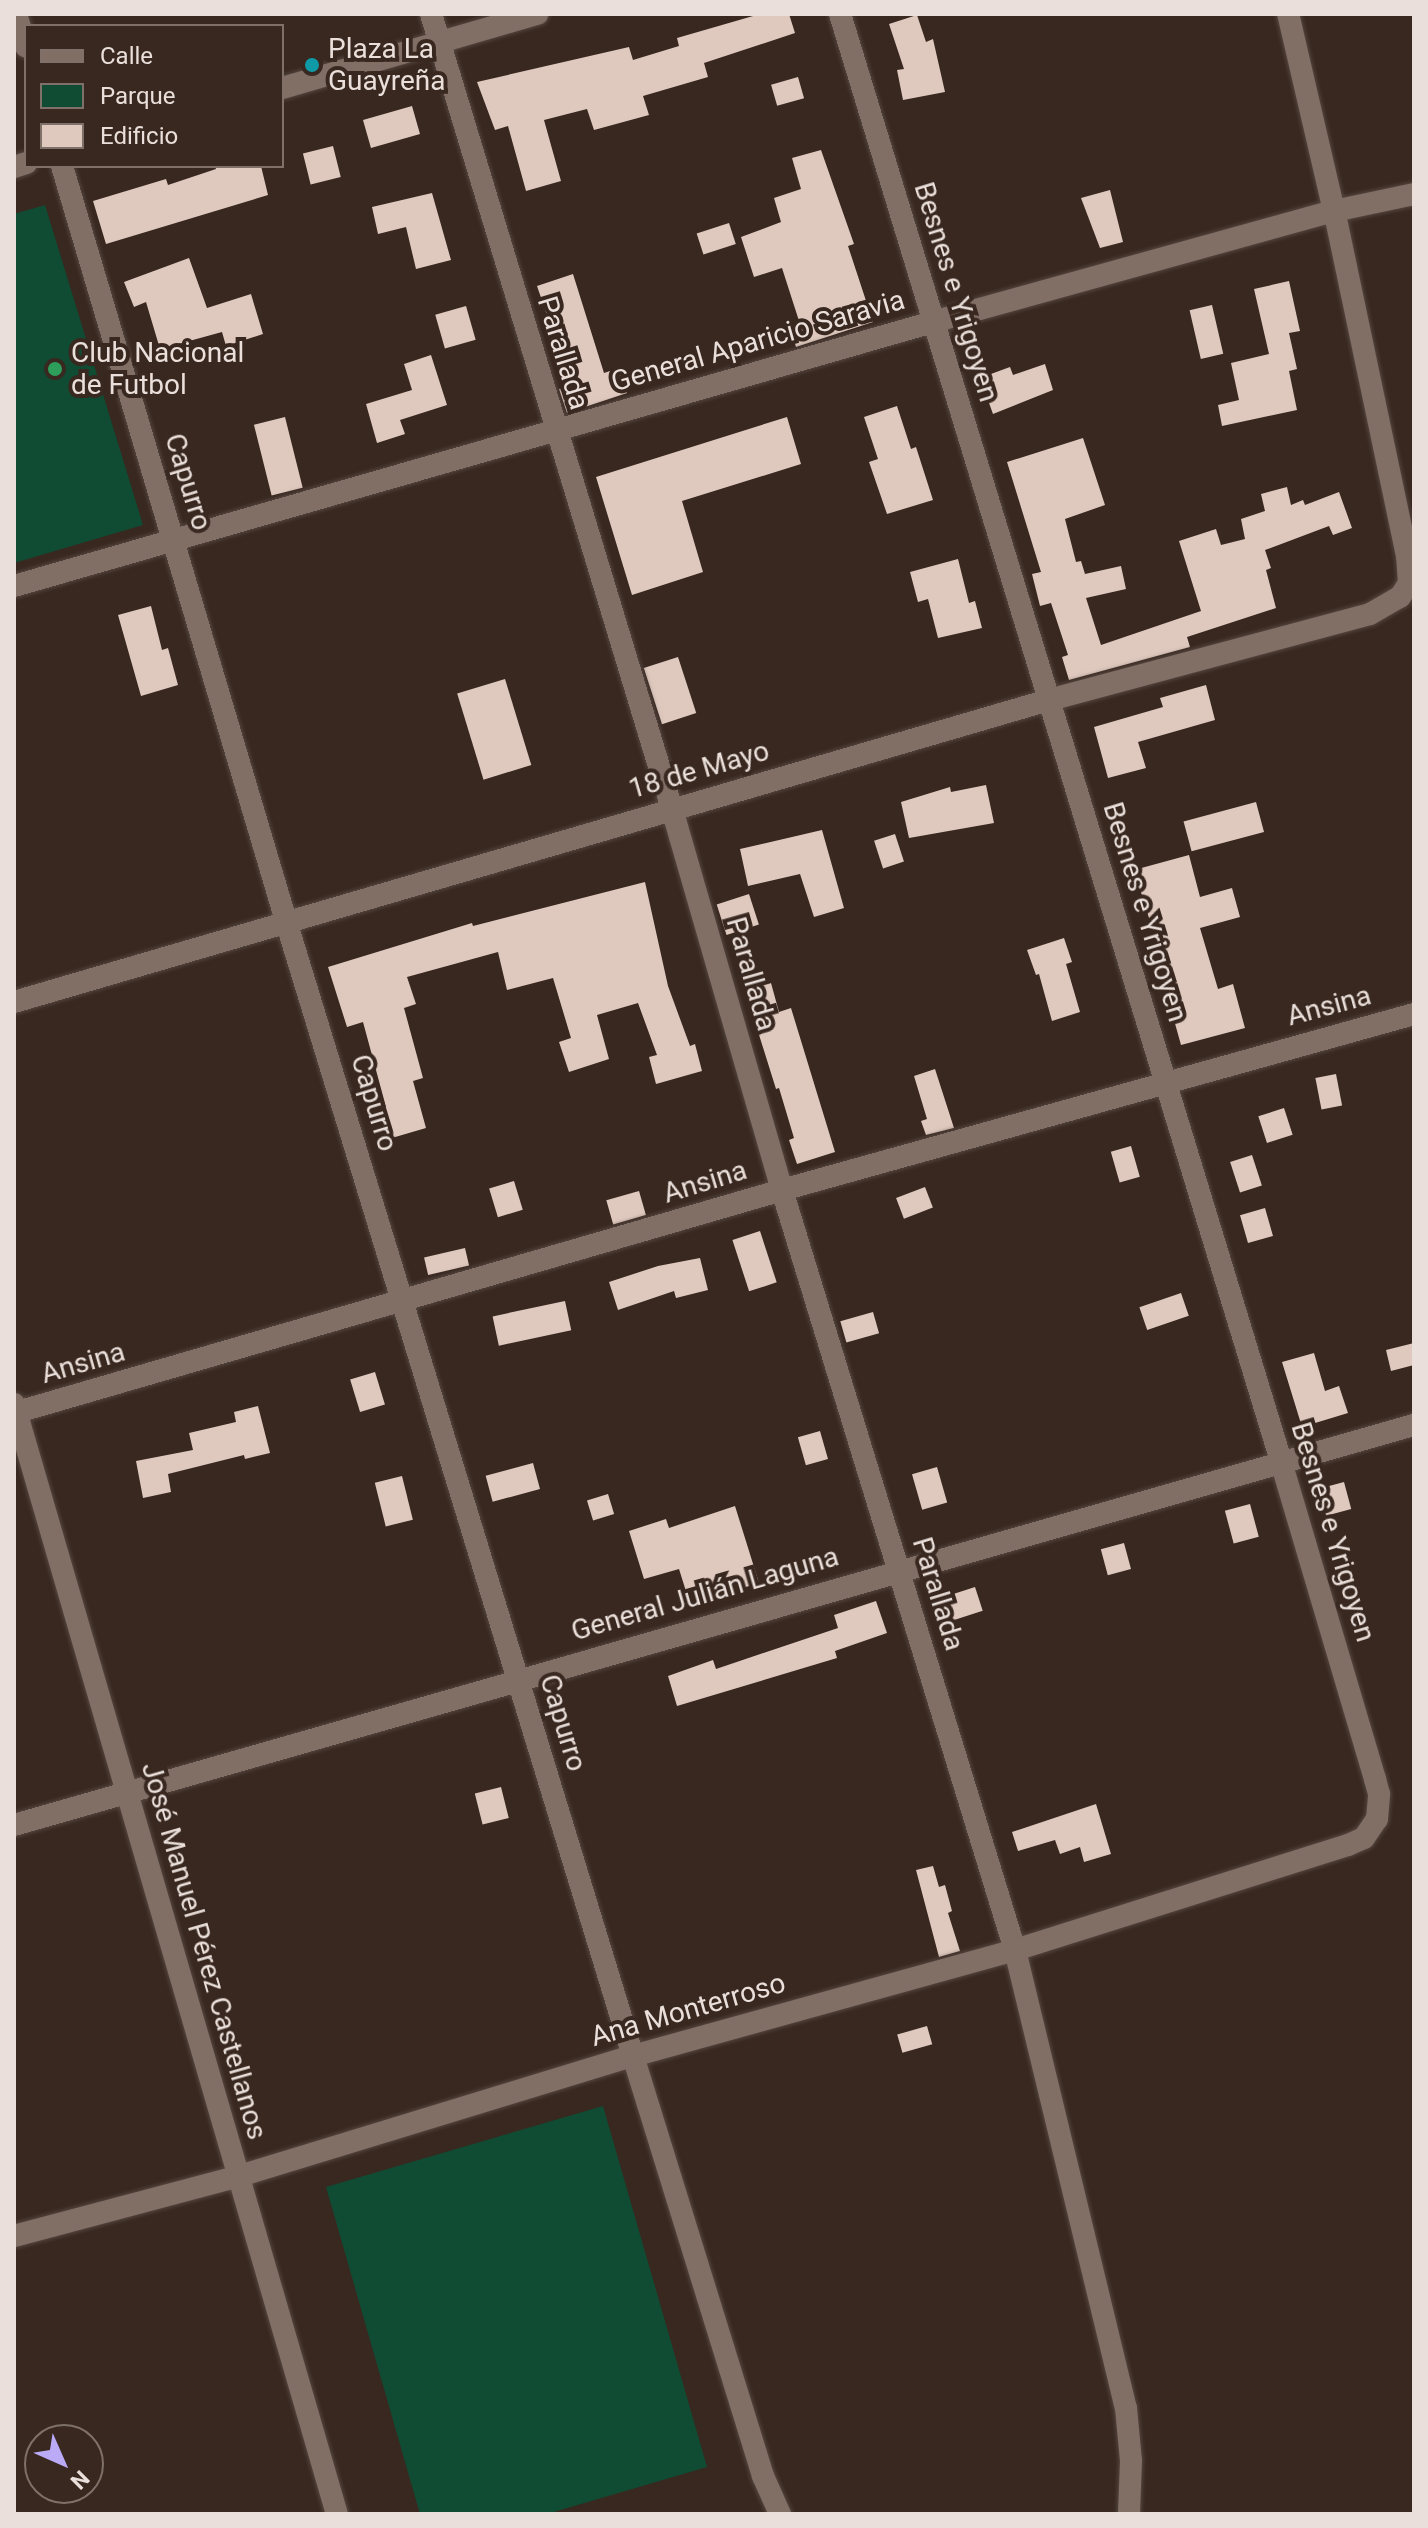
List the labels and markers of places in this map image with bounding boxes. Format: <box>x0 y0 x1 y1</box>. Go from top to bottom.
place label: Plaza La Guayreña <box>328 32 446 98</box>
marker: Plaza La Guayreña <box>303 56 321 74</box>
place label: Club Nacional de Futbol <box>71 336 244 402</box>
marker: Club Nacional de Futbol <box>46 360 64 378</box>

